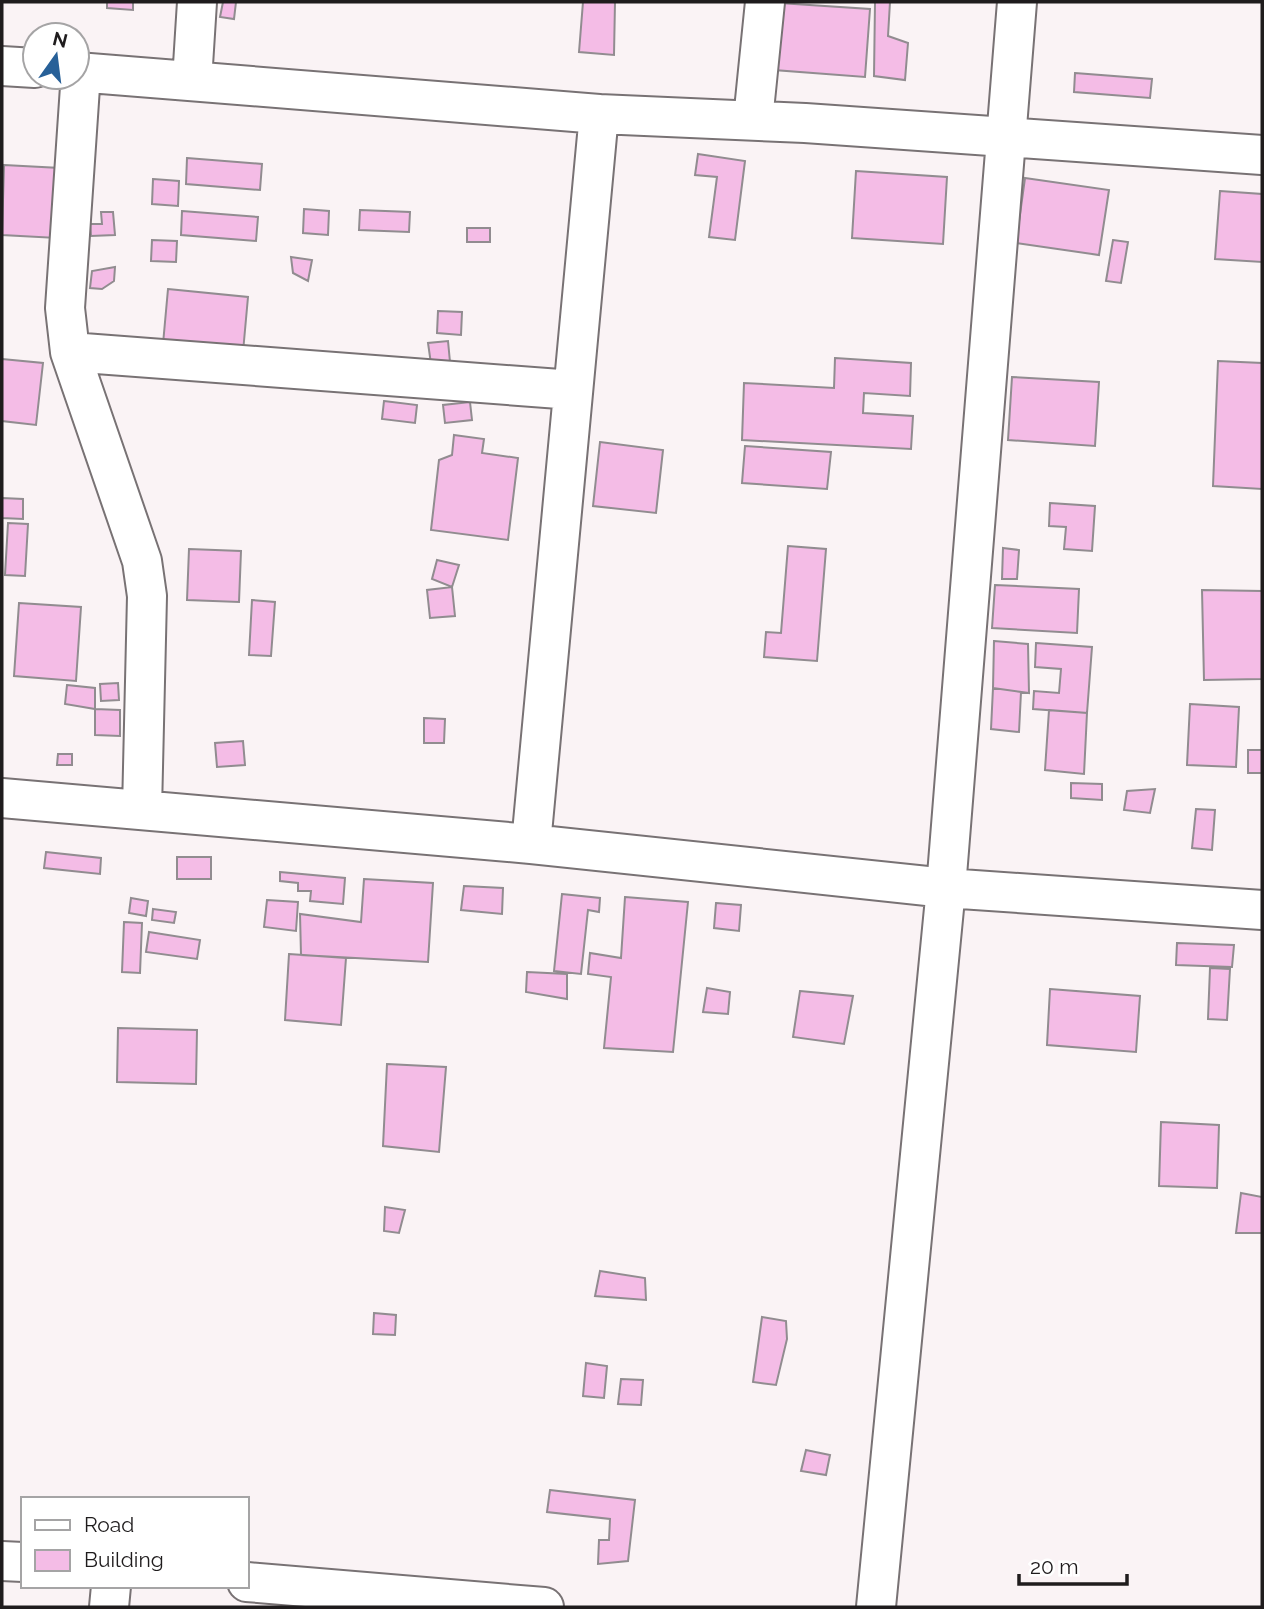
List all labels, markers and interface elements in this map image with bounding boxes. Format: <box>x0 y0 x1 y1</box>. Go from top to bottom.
north arrow <box>21 21 91 91</box>
text: N <box>50 27 70 52</box>
legend <box>21 1497 248 1588</box>
text: Road <box>84 1512 134 1537</box>
scale bar <box>1019 1542 1128 1586</box>
text: Building <box>84 1547 164 1572</box>
text: 20 m <box>1030 1554 1078 1579</box>

